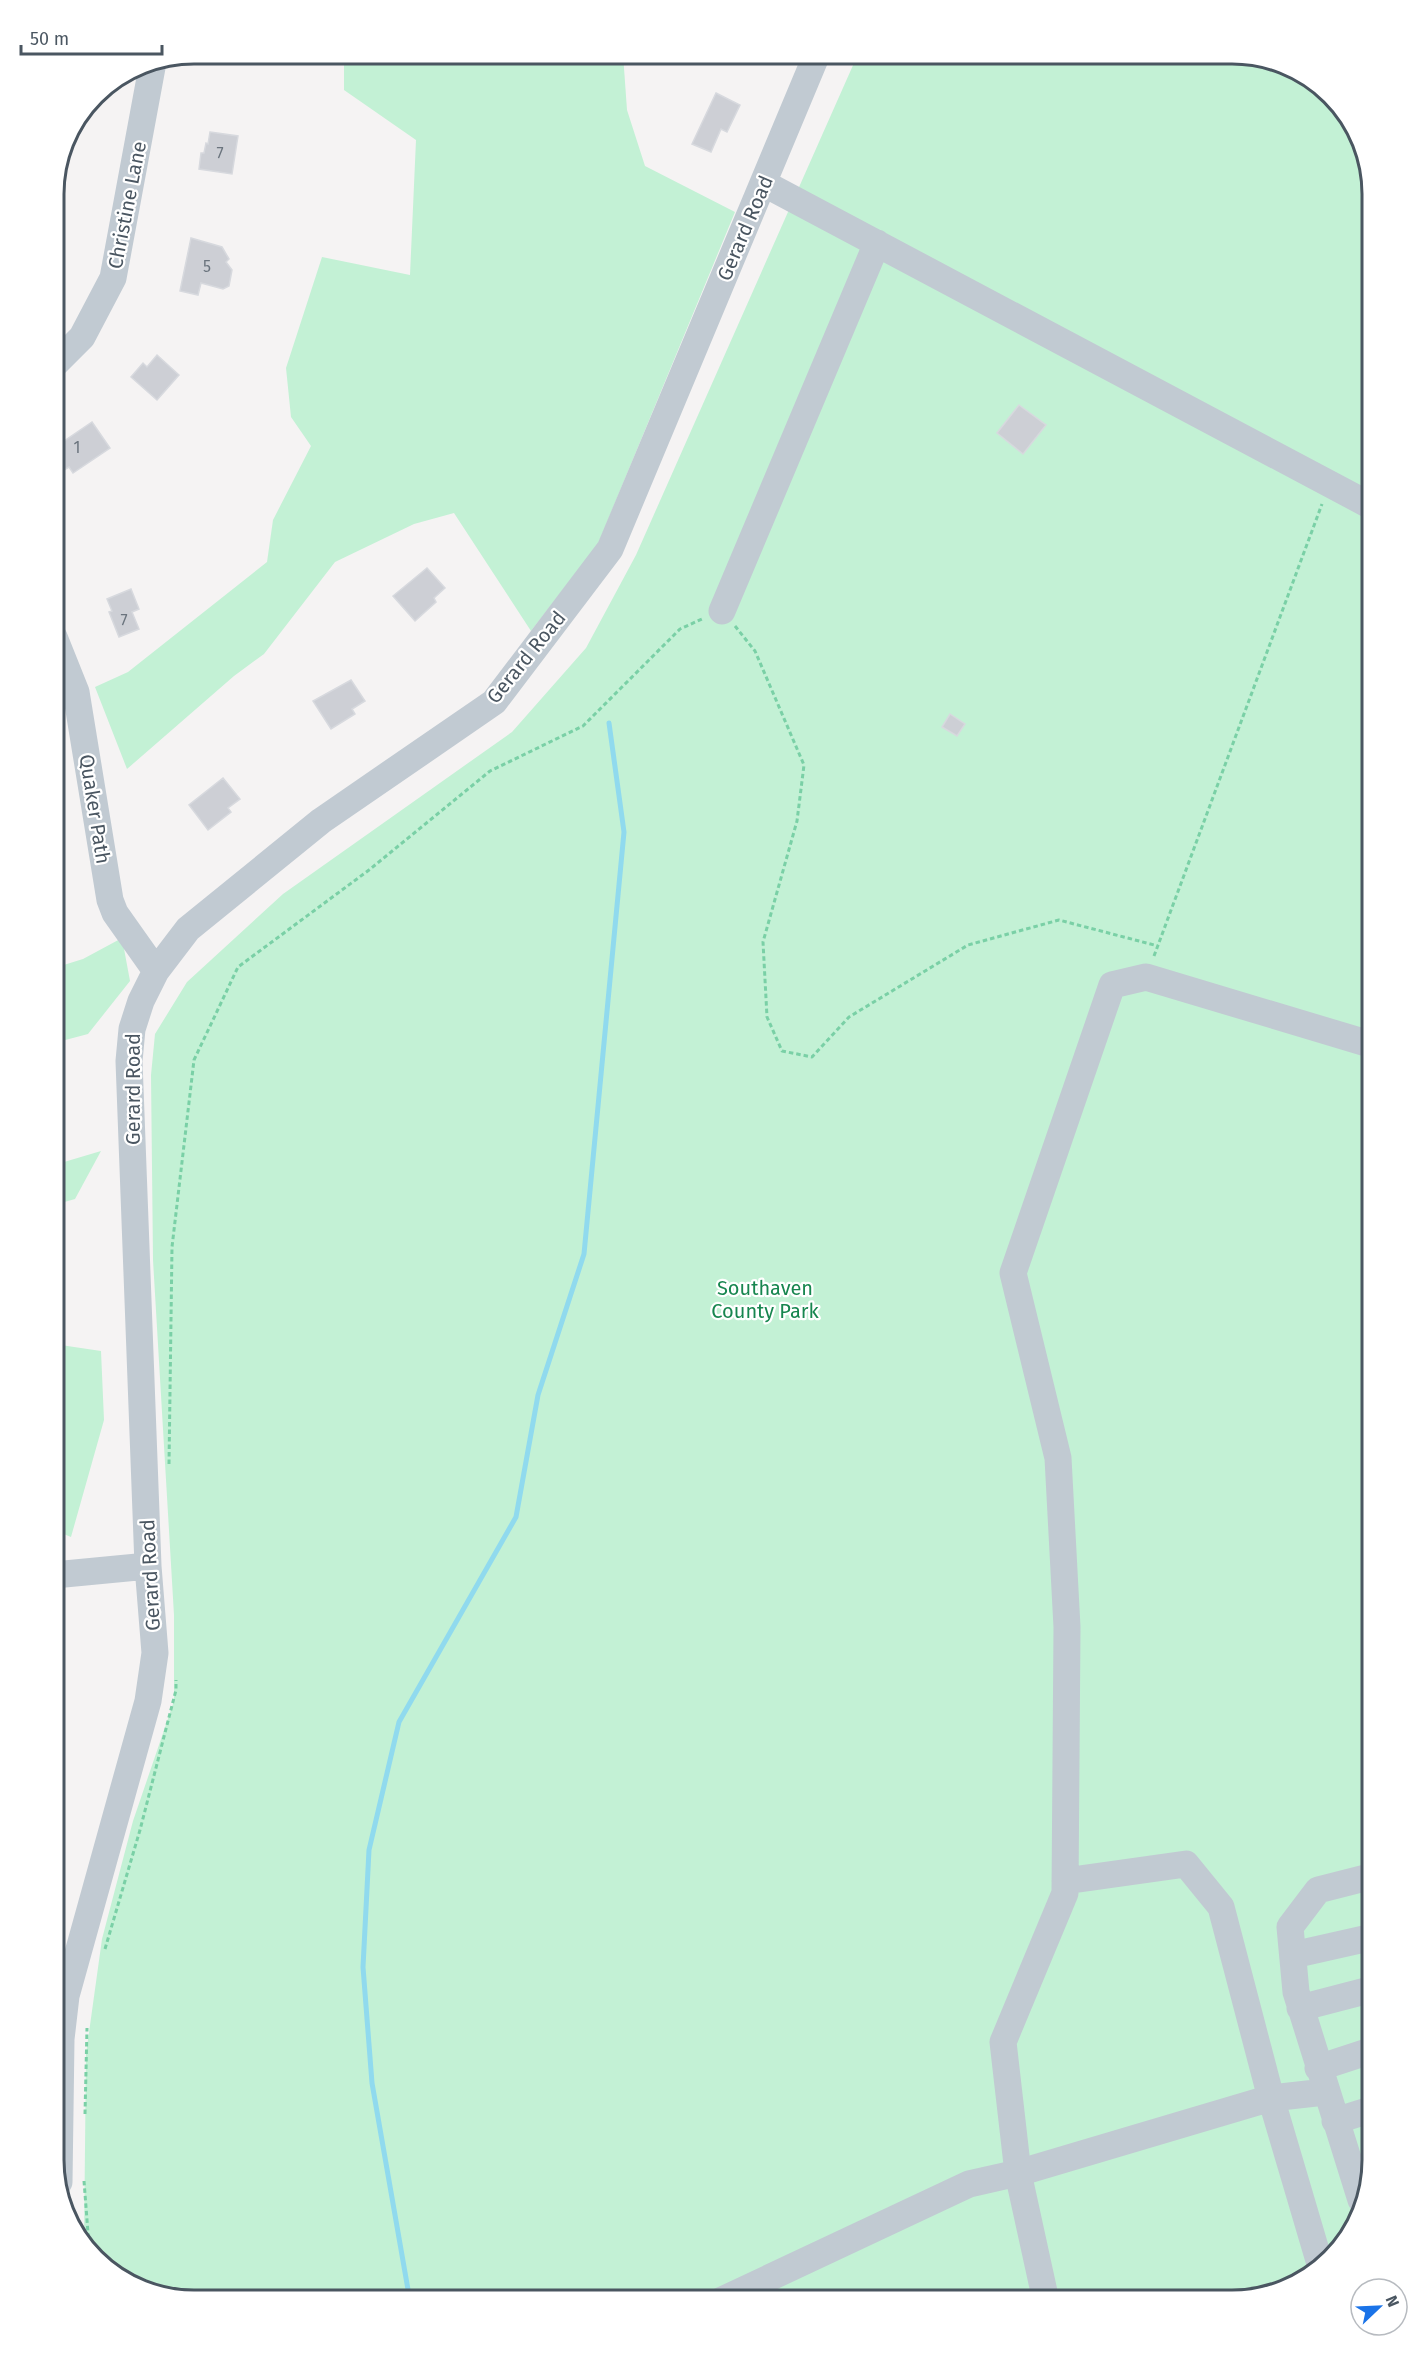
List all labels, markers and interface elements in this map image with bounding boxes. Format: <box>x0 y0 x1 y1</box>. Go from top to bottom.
scale bar <box>21 18 162 56</box>
text: 50 m <box>30 28 69 50</box>
street label: Christine Lane <box>103 139 151 271</box>
house number: 7 <box>216 144 224 163</box>
street label: Gerard Road <box>712 172 778 284</box>
house number: 5 <box>203 257 211 276</box>
house number: 1 <box>74 438 80 457</box>
street label: Gerard Road <box>481 606 571 708</box>
house number: 7 <box>120 611 128 630</box>
street label: Quaker Path <box>74 752 116 866</box>
street label: Gerard Road <box>121 1033 145 1145</box>
park label: Southaven County Park <box>711 1276 819 1323</box>
street label: Gerard Road <box>135 1518 165 1632</box>
north arrow <box>1349 2277 1409 2337</box>
text: N <box>1382 2293 1403 2310</box>

